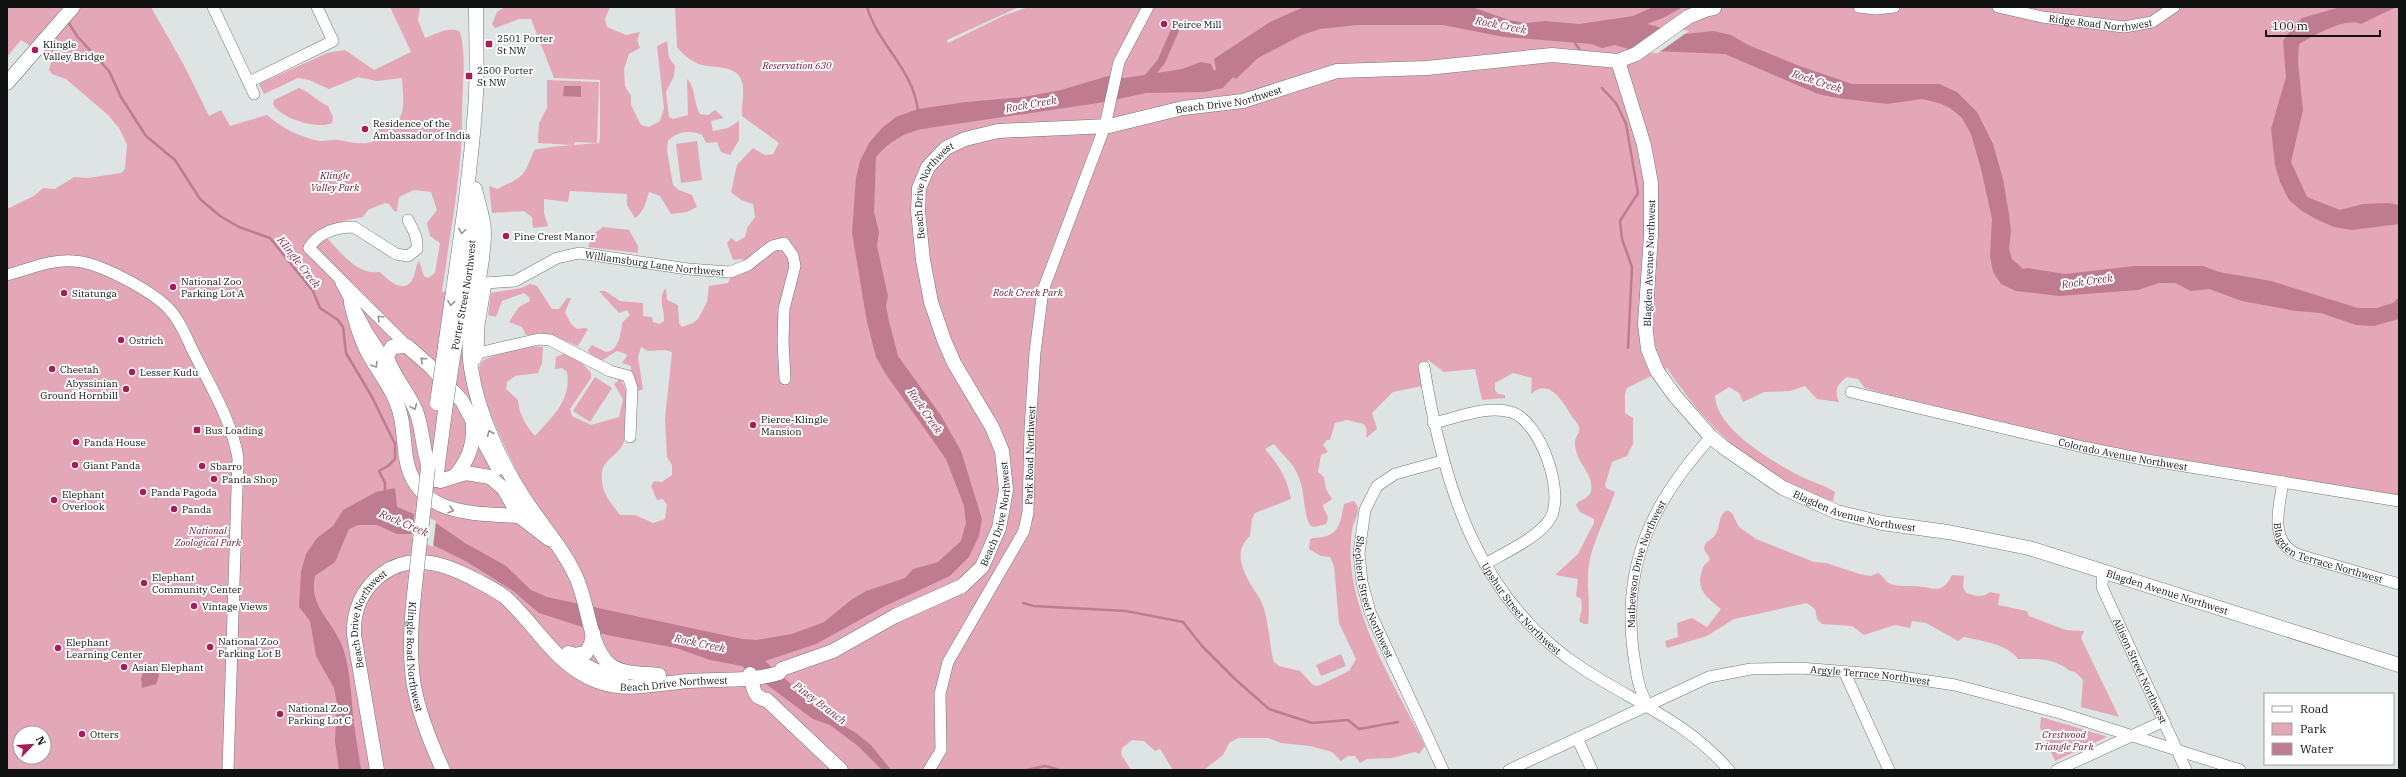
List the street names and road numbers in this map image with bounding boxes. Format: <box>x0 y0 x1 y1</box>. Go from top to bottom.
street label: Ridge Road Northwest <box>2048 12 2154 34</box>
street label: Beach Drive Northwest <box>1174 83 1284 117</box>
street label: Beach Drive Northwest <box>912 139 956 240</box>
street label: Blagden Avenue Northwest <box>1641 199 1658 327</box>
street label: Porter Street Northwest <box>448 239 478 351</box>
street label: Williamsburg Lane Northwest <box>584 248 725 279</box>
street label: Park Road Northwest <box>1022 405 1039 505</box>
street label: Colorado Avenue Northwest <box>2057 435 2189 474</box>
street label: Beach Drive Northwest <box>977 460 1013 568</box>
street label: Blagden Avenue Northwest <box>1791 487 1917 535</box>
street label: Mathewson Drive Northwest <box>1625 498 1669 628</box>
street label: Blagden Terrace Northwest <box>2271 522 2385 586</box>
street label: Shepherd Street Northwest <box>1352 535 1397 661</box>
street label: Upshur Street Northwest <box>1479 560 1564 658</box>
street label: Beach Drive Northwest <box>348 566 390 669</box>
street label: Blagden Avenue Northwest <box>2105 567 2230 618</box>
street label: Klingle Road Northwest <box>404 601 426 714</box>
street label: Allison Street Northwest <box>2110 616 2170 726</box>
street label: Argyle Terrace Northwest <box>1810 663 1932 688</box>
street label: Beach Drive Northwest <box>620 674 728 694</box>

